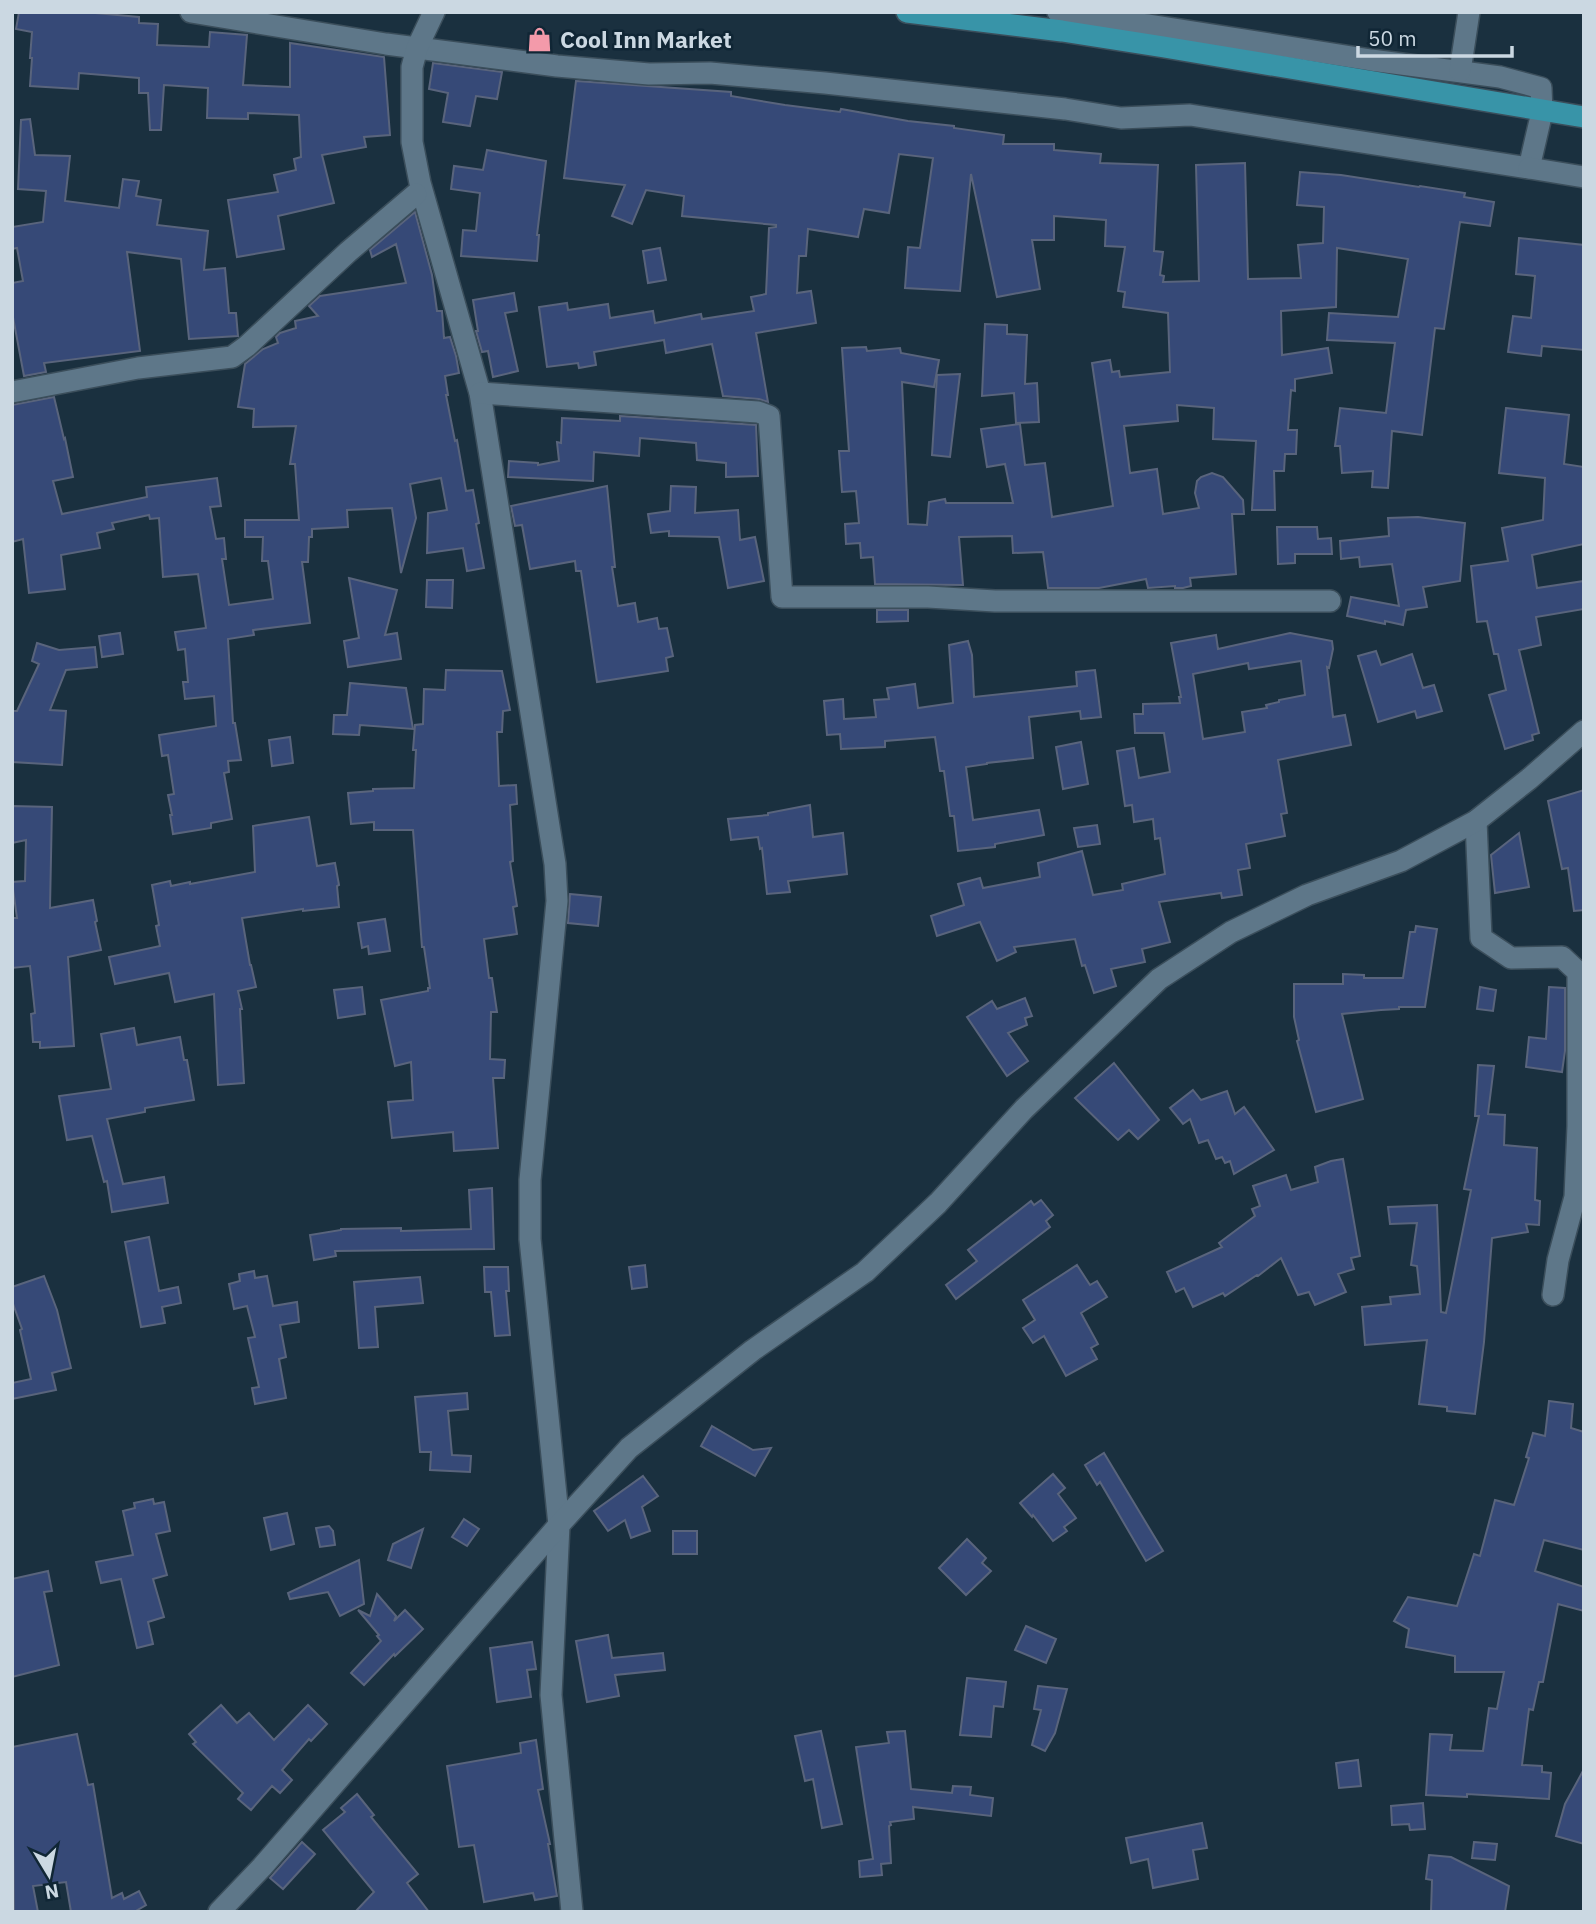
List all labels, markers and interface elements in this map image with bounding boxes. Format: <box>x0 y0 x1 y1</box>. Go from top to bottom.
scale bar <box>1358 14 1512 58</box>
place label: Cool Inn Market <box>560 24 732 54</box>
text: 50 m <box>1368 24 1417 52</box>
shop icon: Cool Inn Market <box>526 25 554 53</box>
north arrow <box>14 1840 84 1910</box>
text: N <box>43 1879 61 1905</box>

